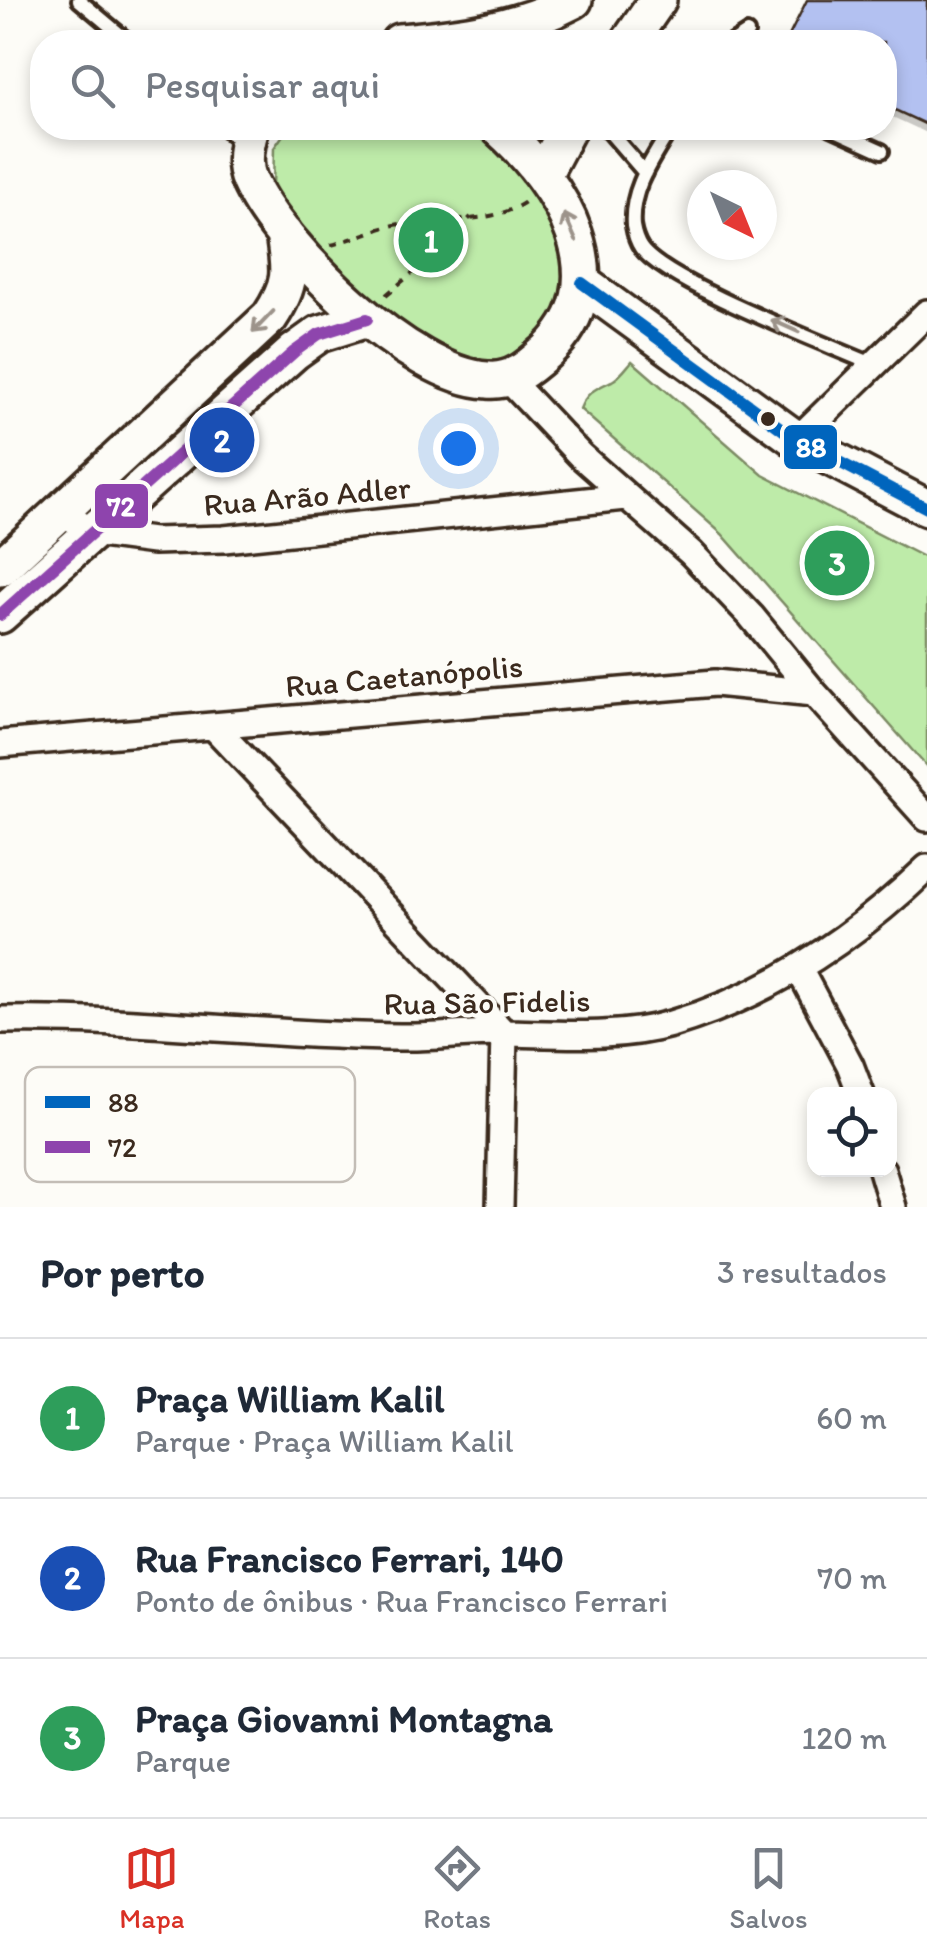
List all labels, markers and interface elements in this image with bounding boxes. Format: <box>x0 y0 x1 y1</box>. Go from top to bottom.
search box <box>30 30 897 140</box>
icon: search <box>65 58 120 113</box>
text: Pesquisar aqui <box>145 62 380 108</box>
north arrow <box>687 170 777 260</box>
pin: 1 <box>398 202 464 278</box>
one-way arrow <box>560 213 579 243</box>
one-way arrow <box>251 310 275 334</box>
one-way arrow <box>770 316 801 334</box>
pin: 2 <box>190 402 254 478</box>
unlabelled marker <box>758 409 778 429</box>
your location <box>433 423 484 474</box>
line badge: 88 <box>782 423 839 471</box>
text: 88 <box>796 430 826 464</box>
street label: Rua Arão Adler <box>202 468 413 524</box>
line badge: 72 <box>93 482 150 530</box>
text: 72 <box>106 489 136 523</box>
pin: 3 <box>804 526 870 600</box>
street label: Rua Caetanópolis <box>284 647 524 705</box>
street label: Rua São Fidelis <box>383 981 591 1023</box>
legend <box>25 1067 355 1182</box>
text: 88 <box>108 1085 139 1119</box>
map controls <box>807 1087 897 1177</box>
button: locate <box>807 1087 897 1177</box>
text: 72 <box>108 1130 137 1164</box>
text: Por perto <box>40 1247 205 1298</box>
text: 3 resultados <box>717 1253 887 1291</box>
text: Praça William Kalil <box>135 1376 445 1422</box>
text: 1 <box>65 1399 80 1437</box>
text: 60 m <box>816 1399 887 1437</box>
text: Parque · Praça William Kalil <box>135 1422 514 1460</box>
text: Rua Francisco Ferrari, 140 <box>135 1536 564 1582</box>
text: 2 <box>64 1559 81 1597</box>
text: 70 m <box>817 1559 887 1597</box>
text: Ponto de ônibus · Rua Francisco Ferrari <box>135 1582 668 1620</box>
text: Praça Giovanni Montagna <box>135 1696 553 1742</box>
text: 3 <box>64 1719 81 1757</box>
text: 120 m <box>801 1719 887 1757</box>
text: Parque <box>135 1742 231 1780</box>
tab: Mapa <box>119 1841 185 1935</box>
tab: Rotas <box>423 1841 491 1935</box>
tab: Salvos <box>730 1841 808 1935</box>

